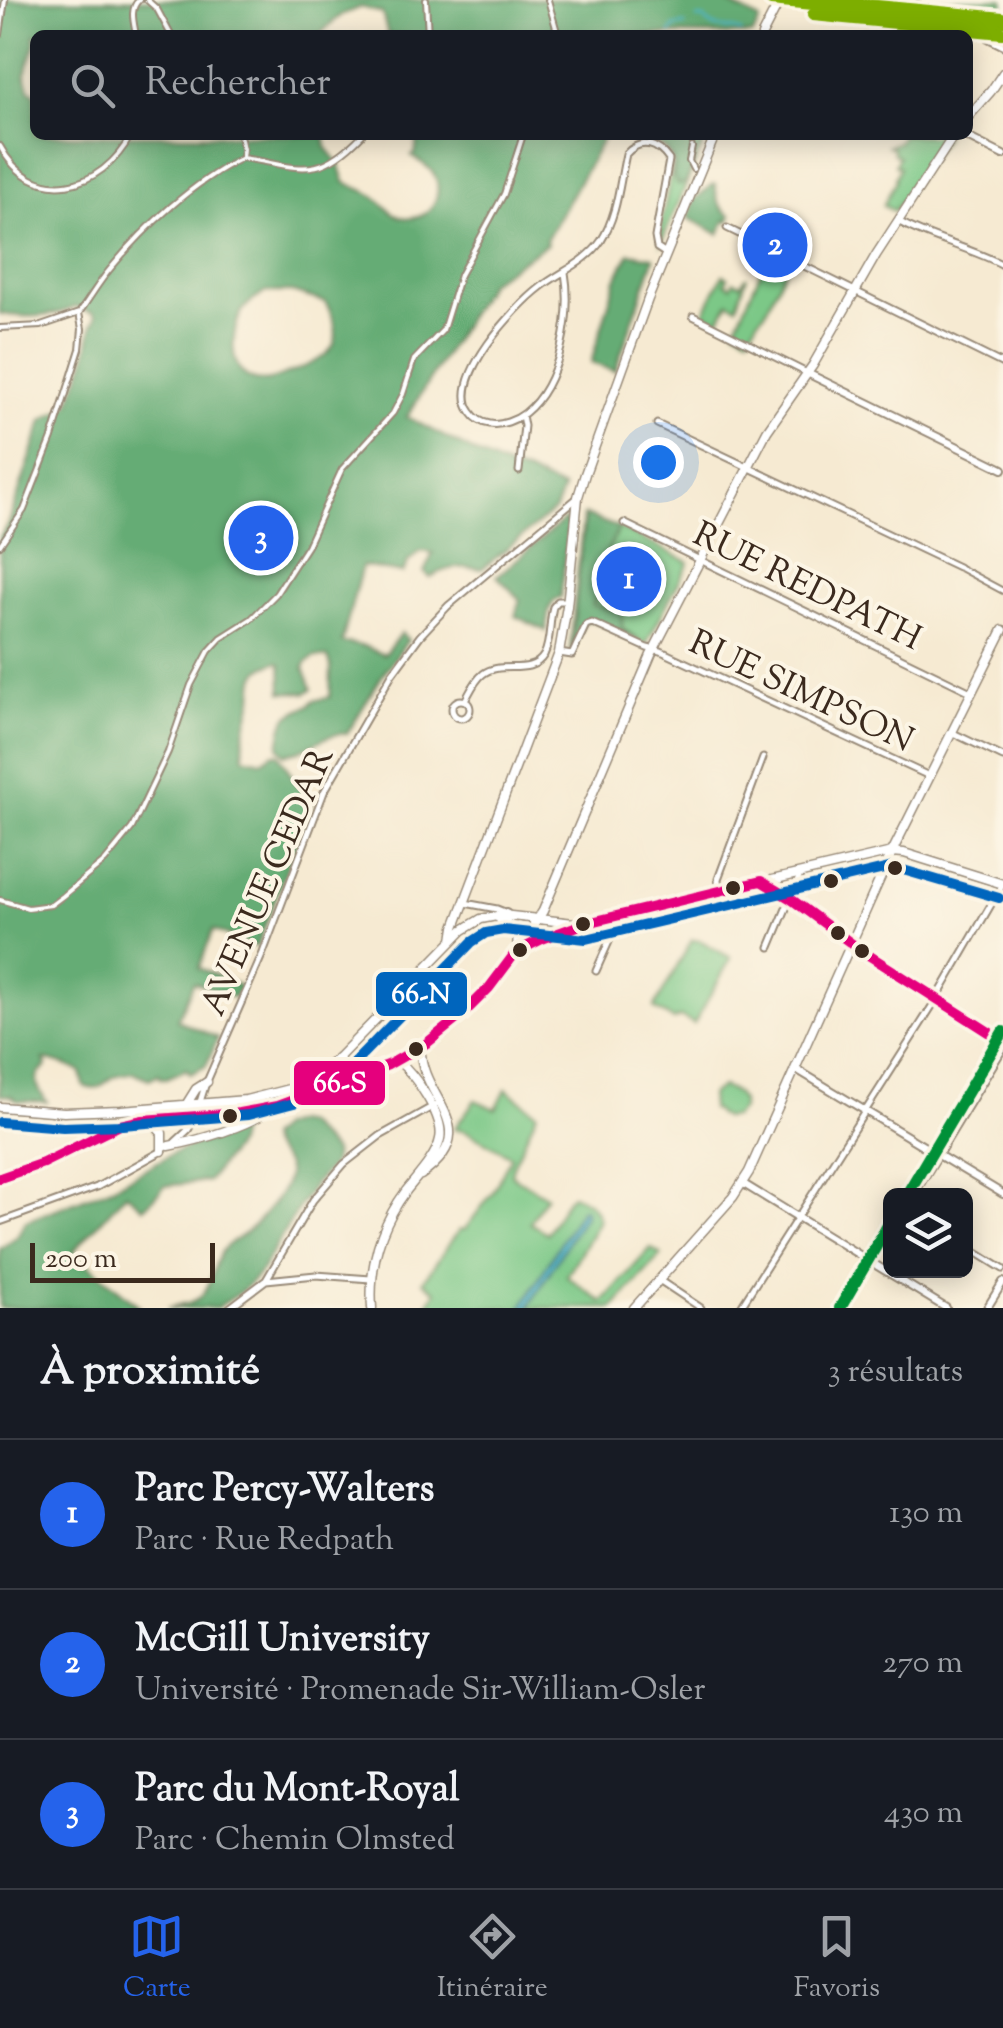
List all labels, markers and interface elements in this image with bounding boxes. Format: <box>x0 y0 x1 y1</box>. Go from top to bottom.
search box <box>30 30 973 140</box>
icon: search <box>65 58 120 113</box>
text: Rechercher <box>145 58 331 112</box>
pin: 2 <box>742 208 808 282</box>
your location <box>633 437 684 488</box>
pin: 3 <box>228 500 294 576</box>
street label: RUE REDPATH <box>684 511 929 666</box>
pin: 1 <box>596 542 662 616</box>
street label: RUE SIMPSON <box>680 619 921 768</box>
street label: AVENUE CEDAR <box>190 740 349 1024</box>
unlabelled marker <box>885 858 905 878</box>
unlabelled marker <box>821 871 841 891</box>
unlabelled marker <box>723 878 743 898</box>
unlabelled marker <box>573 914 593 934</box>
unlabelled marker <box>828 923 848 943</box>
unlabelled marker <box>510 940 530 960</box>
unlabelled marker <box>852 941 872 961</box>
line badge: 66-N <box>374 970 469 1018</box>
text: 66-N <box>391 976 451 1016</box>
unlabelled marker <box>406 1039 426 1059</box>
line badge: 66-S <box>292 1059 387 1107</box>
text: 66-S <box>313 1065 367 1105</box>
unlabelled marker <box>220 1106 240 1126</box>
map controls <box>883 1188 973 1278</box>
button: layers <box>883 1188 973 1278</box>
scale bar <box>30 1238 215 1282</box>
text: 200 m <box>45 1240 117 1280</box>
text: À proximité <box>40 1343 260 1403</box>
text: 3 résultats <box>828 1350 963 1396</box>
text: Parc Percy-Walters <box>135 1464 434 1518</box>
text: 1 <box>67 1491 78 1537</box>
text: 130 m <box>889 1491 963 1537</box>
text: Parc · Rue Redpath <box>135 1518 394 1564</box>
text: McGill University <box>135 1614 430 1668</box>
text: 2 <box>65 1641 80 1687</box>
text: 270 m <box>882 1641 963 1687</box>
text: Université · Promenade Sir-William-Osler <box>135 1668 706 1714</box>
text: Parc du Mont-Royal <box>135 1764 460 1818</box>
text: 3 <box>66 1791 79 1837</box>
text: 430 m <box>884 1791 963 1837</box>
text: Parc · Chemin Olmsted <box>135 1818 455 1864</box>
tab: Carte <box>123 1909 191 2009</box>
tab: Itinéraire <box>437 1909 548 2009</box>
tab: Favoris <box>794 1909 880 2009</box>

